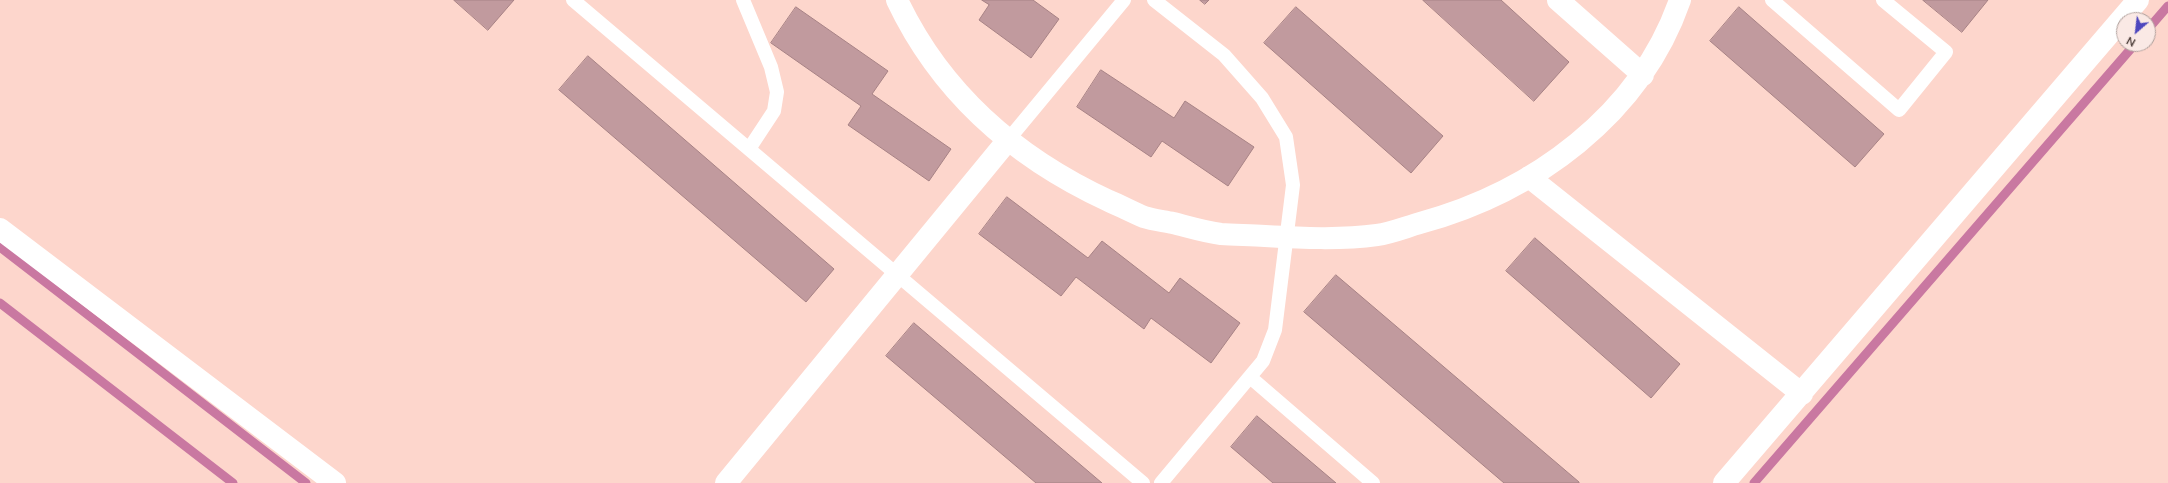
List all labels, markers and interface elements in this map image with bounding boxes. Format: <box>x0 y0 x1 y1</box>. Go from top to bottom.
north arrow <box>2116 12 2156 52</box>
text: N <box>2124 34 2138 50</box>

